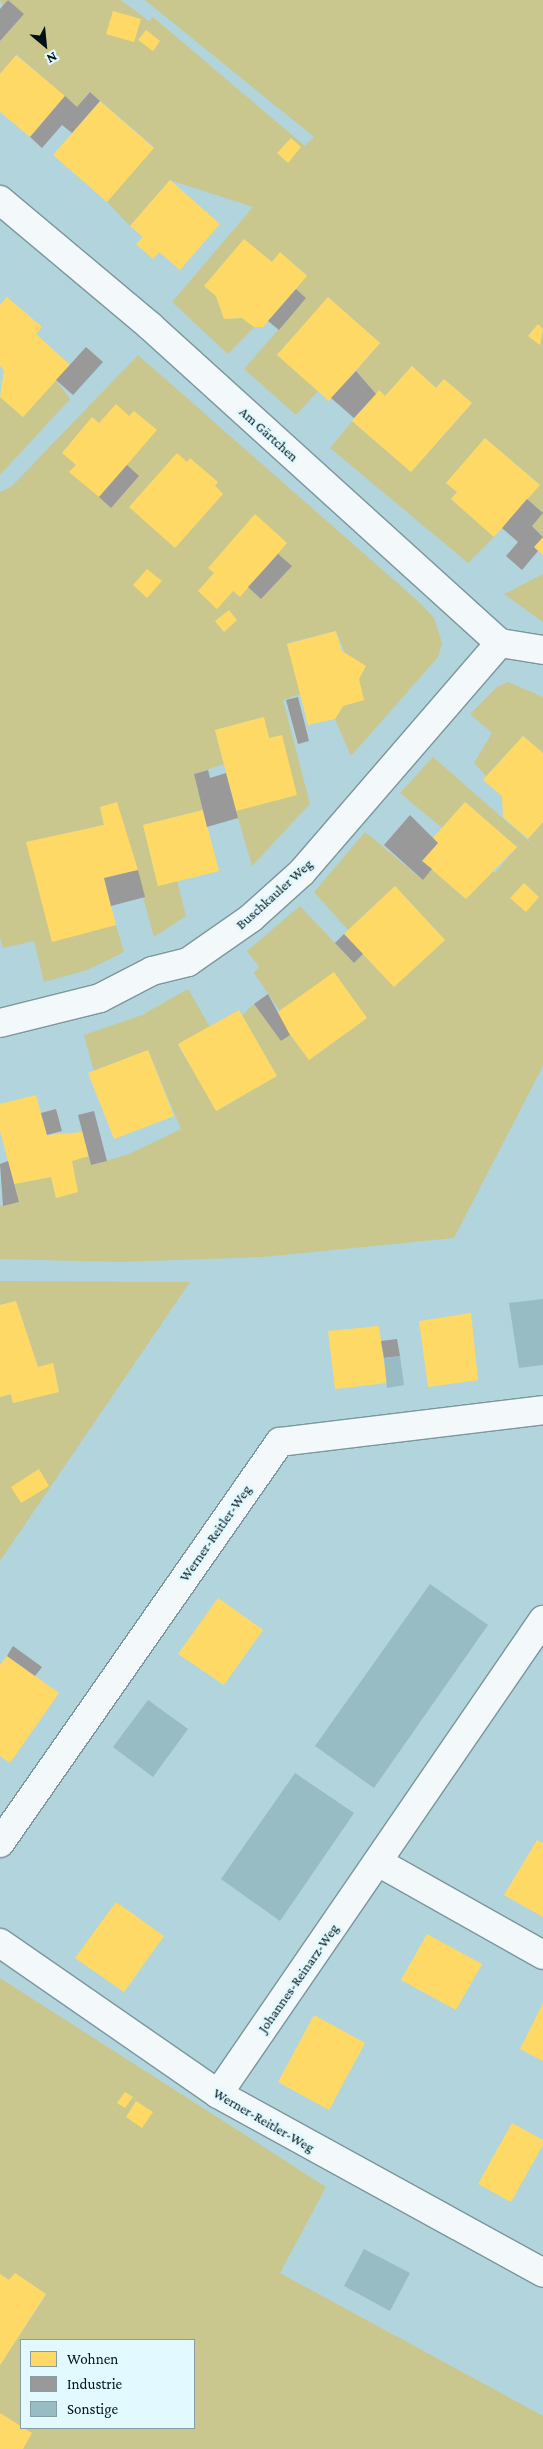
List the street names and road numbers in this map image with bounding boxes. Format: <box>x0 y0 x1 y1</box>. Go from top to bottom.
street label: Am Gärtchen <box>236 403 302 465</box>
street label: Buschkauler Weg <box>232 855 316 933</box>
street label: Werner-Reitler-Weg <box>175 1481 255 1585</box>
street label: Johannes-Reinarz-Weg <box>254 1920 342 2036</box>
street label: Werner-Reitler-Weg <box>210 2084 318 2156</box>

